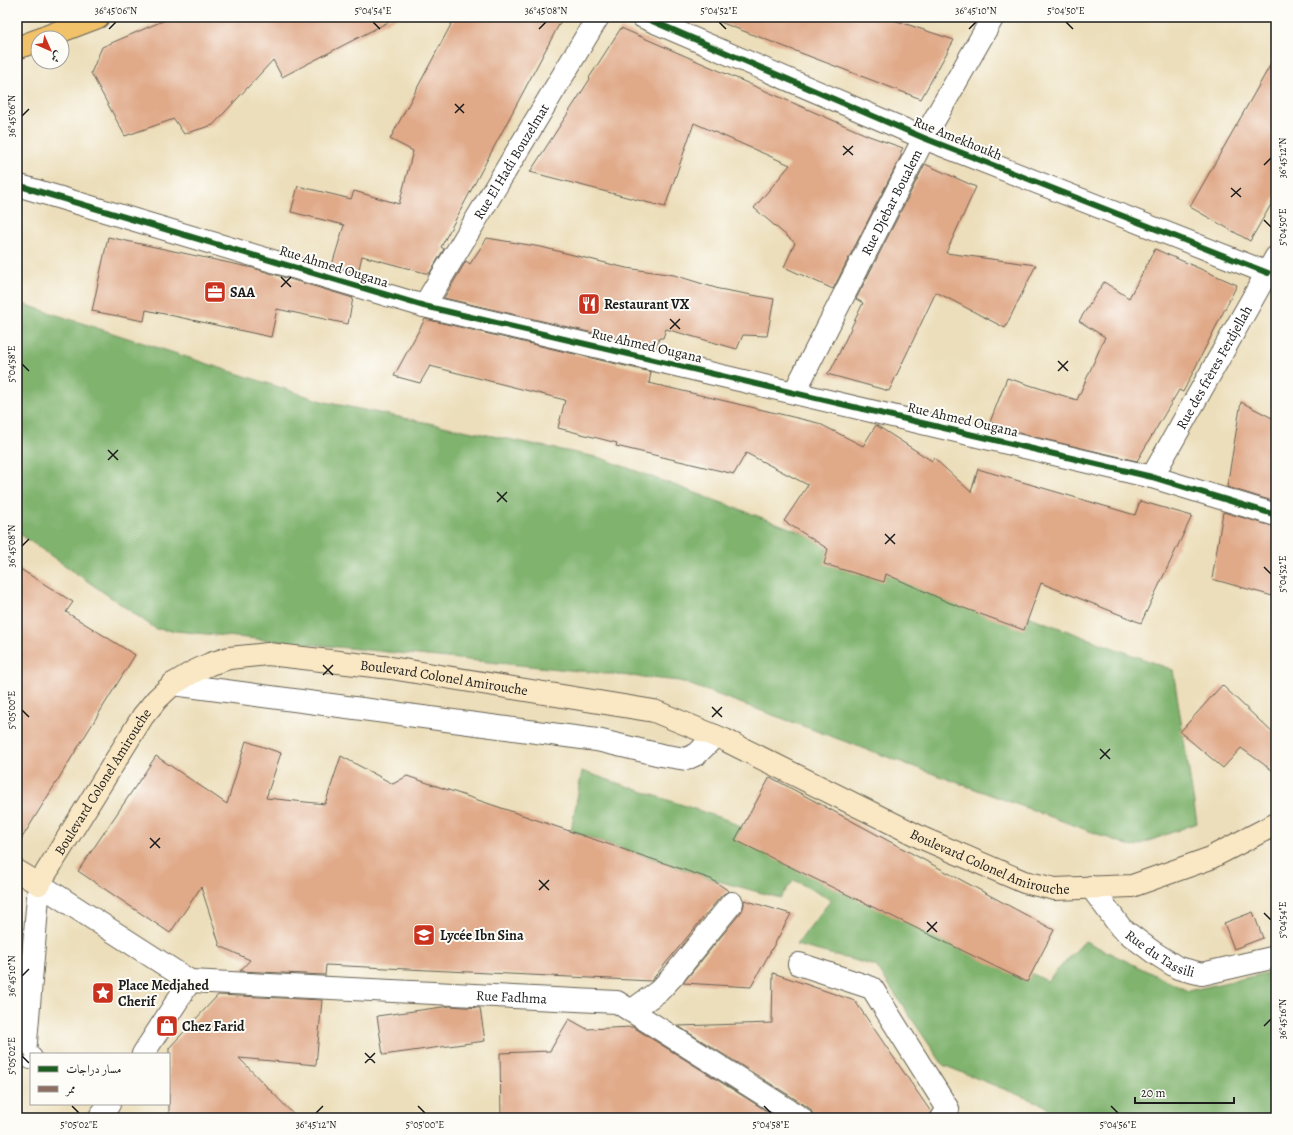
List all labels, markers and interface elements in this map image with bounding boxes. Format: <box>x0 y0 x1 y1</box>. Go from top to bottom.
text: 36°45'06"N <box>95 4 137 17</box>
text: 5°04'54"E <box>355 4 391 17</box>
text: 36°45'08"N <box>525 4 567 17</box>
text: 5°04'52"E <box>701 4 738 17</box>
text: 36°45'10"N <box>955 4 997 17</box>
text: 5°04'50"E <box>1047 4 1085 17</box>
north arrow <box>30 30 70 70</box>
text: ش <box>47 48 66 66</box>
text: 36°45'06"N <box>5 95 18 137</box>
street label: Rue El Hadi Bouzelmat <box>469 100 554 223</box>
street label: Rue Amekhoukh <box>911 112 1005 165</box>
text: 36°45'12"N <box>1276 138 1289 178</box>
street label: Rue Djebar Boualem <box>857 146 927 259</box>
text: 5°04'50"E <box>1276 208 1289 246</box>
street label: Rue Ahmed Ougana <box>277 241 391 292</box>
office icon: SAA <box>202 279 228 305</box>
place label: SAA <box>230 283 255 302</box>
restaurant icon: Restaurant VX <box>576 291 602 317</box>
place label: Restaurant VX <box>604 295 690 314</box>
street label: Rue des frères Ferdjellah <box>1172 302 1257 433</box>
street label: Rue Ahmed Ougana <box>590 324 705 368</box>
text: 5°04'58"E <box>5 345 18 382</box>
street label: Rue Ahmed Ougana <box>906 398 1021 442</box>
text: 36°45'08"N <box>5 525 18 567</box>
text: 5°04'52"E <box>1276 555 1289 592</box>
street label: Boulevard Colonel Amirouche <box>359 656 529 700</box>
text: 5°05'00"E <box>5 691 18 729</box>
street label: Boulevard Colonel Amirouche <box>50 704 156 859</box>
street label: Boulevard Colonel Amirouche <box>907 825 1070 899</box>
text: 5°04'54"E <box>1276 902 1289 938</box>
school or university icon: Lycée Ibn Sina <box>411 922 437 948</box>
street label: Rue du Tassili <box>1121 925 1197 982</box>
place label: Lycée Ibn Sina <box>440 926 524 945</box>
text: 36°45'10"N <box>5 955 18 997</box>
place label: Place Medjahed Cherif <box>118 976 209 1011</box>
place icon: Place Medjahed Cherif <box>90 980 116 1006</box>
street label: Rue Fadhma <box>476 986 548 1009</box>
text: 36°45'16"N <box>1276 999 1289 1039</box>
shop icon: Chez Farid <box>154 1013 180 1039</box>
place label: Chez Farid <box>182 1017 245 1036</box>
text: 5°05'02"E <box>5 1037 18 1075</box>
legend <box>30 1053 170 1105</box>
text: مسار دراجات <box>66 1061 121 1077</box>
scale bar <box>1135 1079 1234 1105</box>
text: ممر <box>64 1081 76 1097</box>
text: 20 m <box>1141 1085 1165 1101</box>
text: 5°05'02"E <box>60 1118 98 1131</box>
text: 36°45'12"N <box>296 1118 336 1131</box>
text: 5°05'00"E <box>406 1118 444 1131</box>
text: 5°04'58"E <box>753 1118 790 1131</box>
text: 5°04'56"E <box>1100 1118 1136 1131</box>

